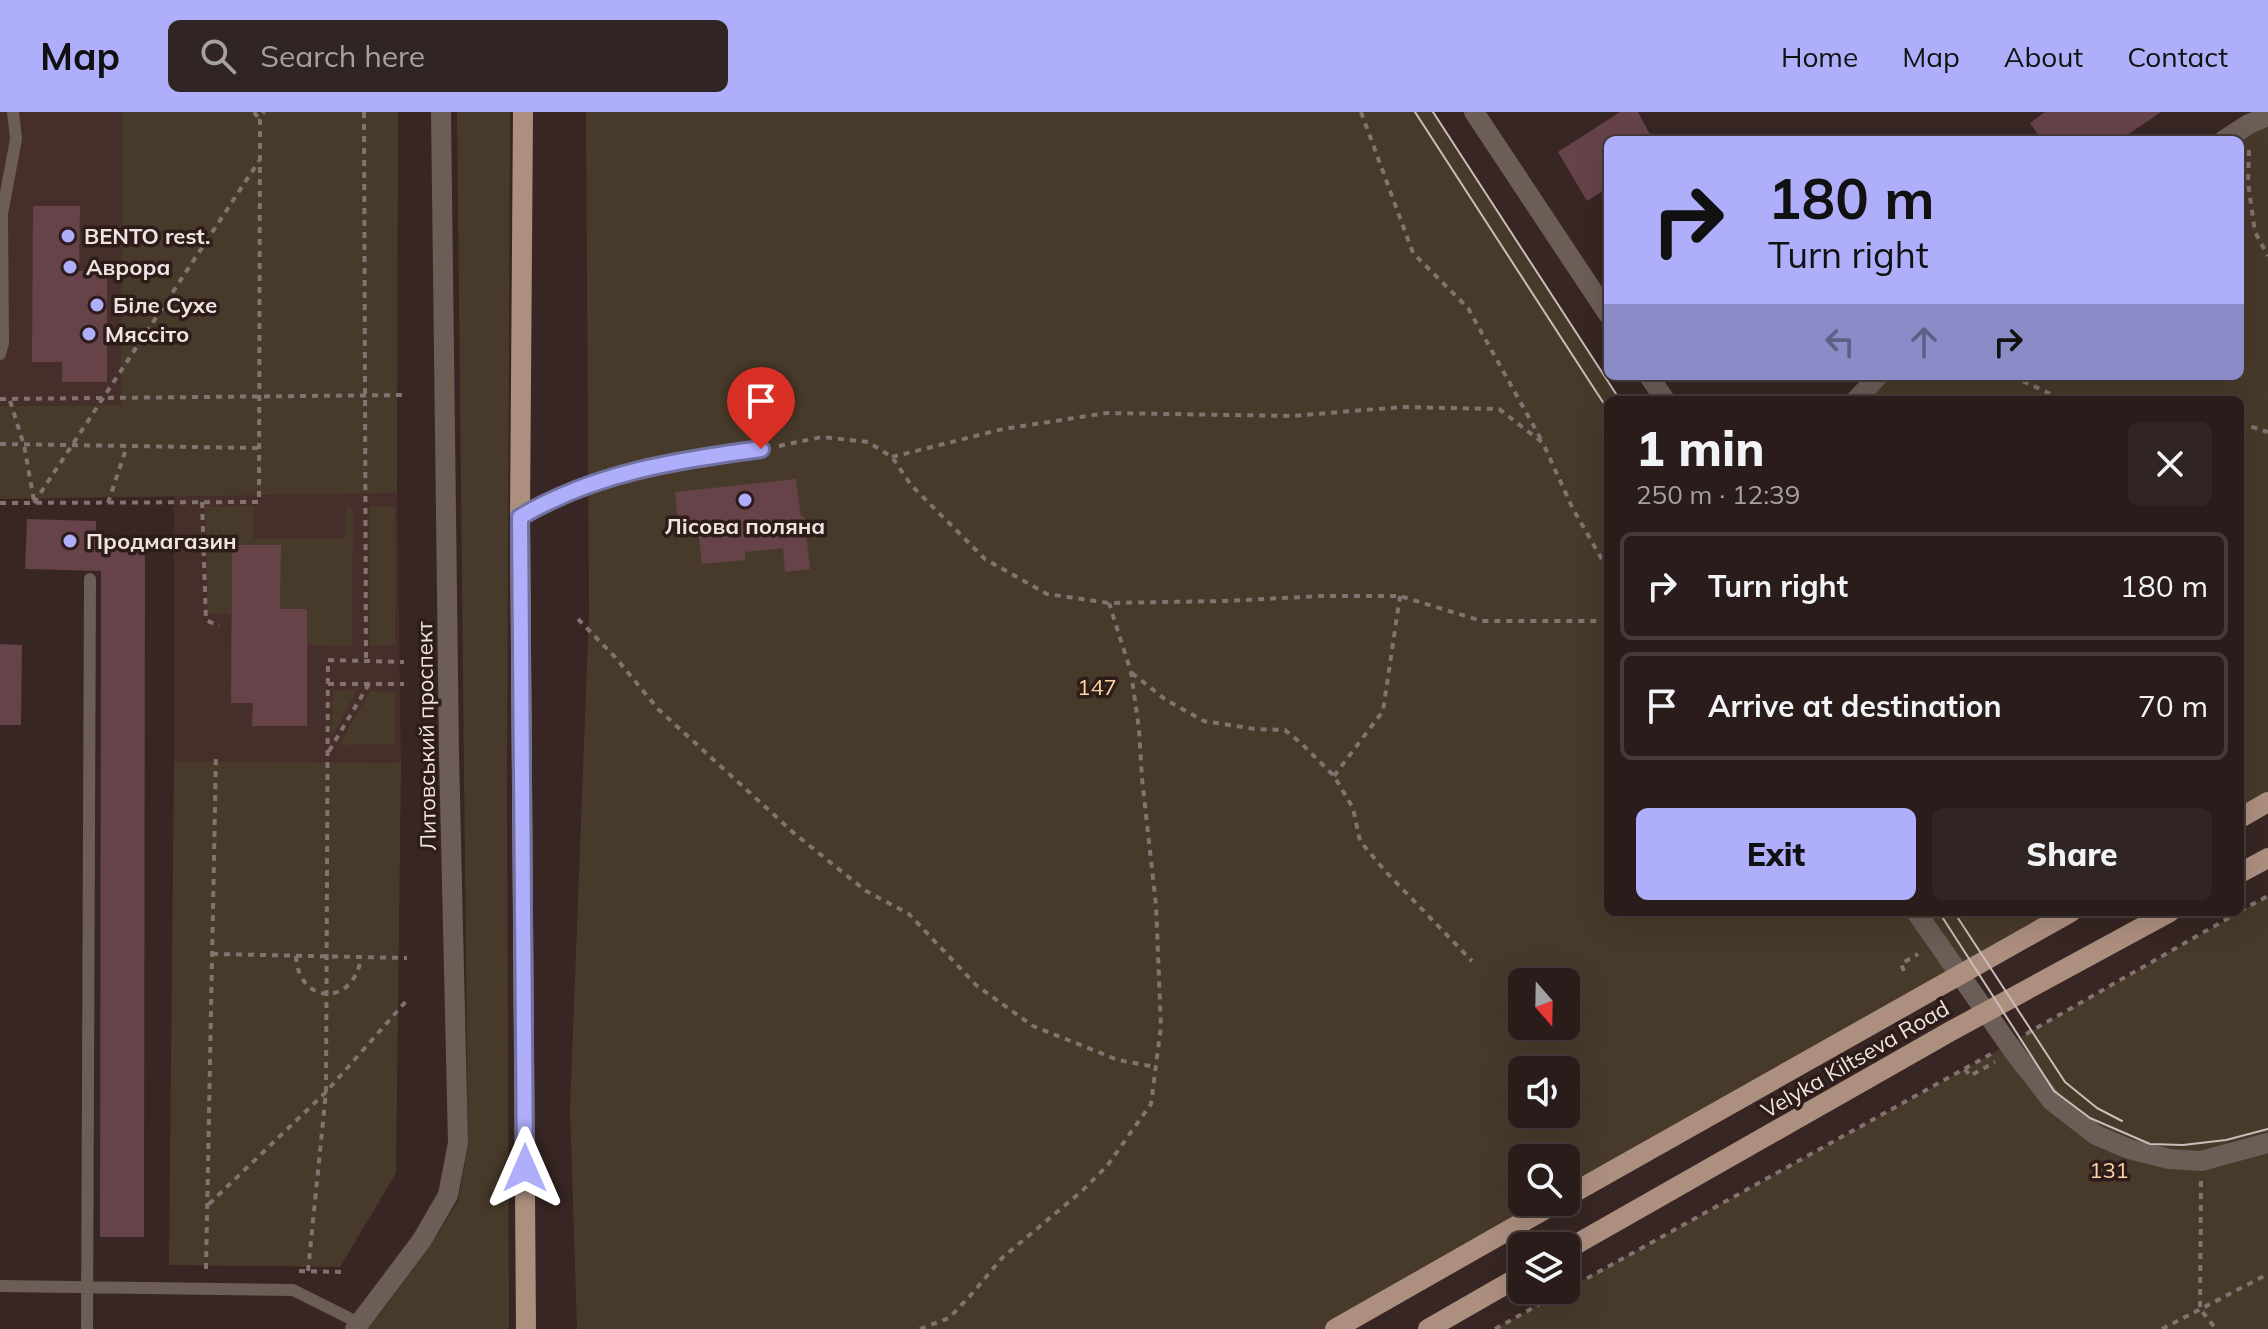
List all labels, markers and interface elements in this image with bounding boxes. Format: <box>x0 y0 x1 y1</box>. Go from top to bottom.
search box <box>168 20 728 92</box>
text: Map <box>40 32 120 80</box>
icon: search <box>196 34 240 78</box>
text: Search here <box>260 37 425 75</box>
text: Home <box>1781 39 1858 74</box>
text: Map <box>1902 39 1960 74</box>
text: About <box>2004 39 2083 74</box>
text: Contact <box>2127 39 2228 74</box>
text: 180 m <box>1768 163 1935 233</box>
icon: right <box>1636 168 1740 272</box>
place label: BENTO rest. <box>84 222 211 250</box>
marker: BENTO rest. <box>59 227 77 245</box>
text: Turn right <box>1768 232 1929 277</box>
place label: Аврора <box>86 253 170 281</box>
marker: Аврора <box>61 258 79 276</box>
place label: Біле Сухе <box>113 291 217 319</box>
marker: Біле Сухе <box>88 296 106 314</box>
place label: Мяссіто <box>105 320 189 348</box>
icon: left <box>1818 320 1862 364</box>
icon: ahead <box>1902 320 1946 364</box>
icon: right <box>1986 320 2030 364</box>
marker: Мяссіто <box>80 325 98 343</box>
pin <box>727 367 795 449</box>
icon: arrive <box>739 379 783 423</box>
text: 1 min <box>1636 418 1765 478</box>
button: close <box>2128 422 2212 506</box>
text: 250 m · 12:39 <box>1636 478 1800 511</box>
marker: Лісова поляна <box>736 491 754 509</box>
place label: Лісова поляна <box>665 512 825 540</box>
place label: Продмагазин <box>86 527 237 555</box>
marker: Продмагазин <box>61 532 79 550</box>
icon: right <box>1640 564 1684 608</box>
text: Turn right <box>1708 567 1848 605</box>
text: 180 m <box>2120 567 2208 605</box>
street label: Литовський проспект <box>410 621 442 851</box>
park label: 147 <box>1077 673 1117 701</box>
icon: arrive <box>1640 684 1684 728</box>
text: Arrive at destination <box>1708 687 2002 725</box>
text: 70 m <box>2138 687 2208 725</box>
button: Exit <box>1636 808 1916 900</box>
button: Share <box>1932 808 2212 900</box>
north arrow <box>1508 968 1580 1040</box>
map controls <box>1508 968 1580 1304</box>
street label: Velyka Kiltseva Road <box>1756 994 1954 1124</box>
button: sound <box>1508 1056 1580 1128</box>
position arrow <box>483 1126 567 1210</box>
button: search <box>1508 1144 1580 1216</box>
park label: 131 <box>2089 1156 2129 1184</box>
button: layers <box>1508 1232 1580 1304</box>

